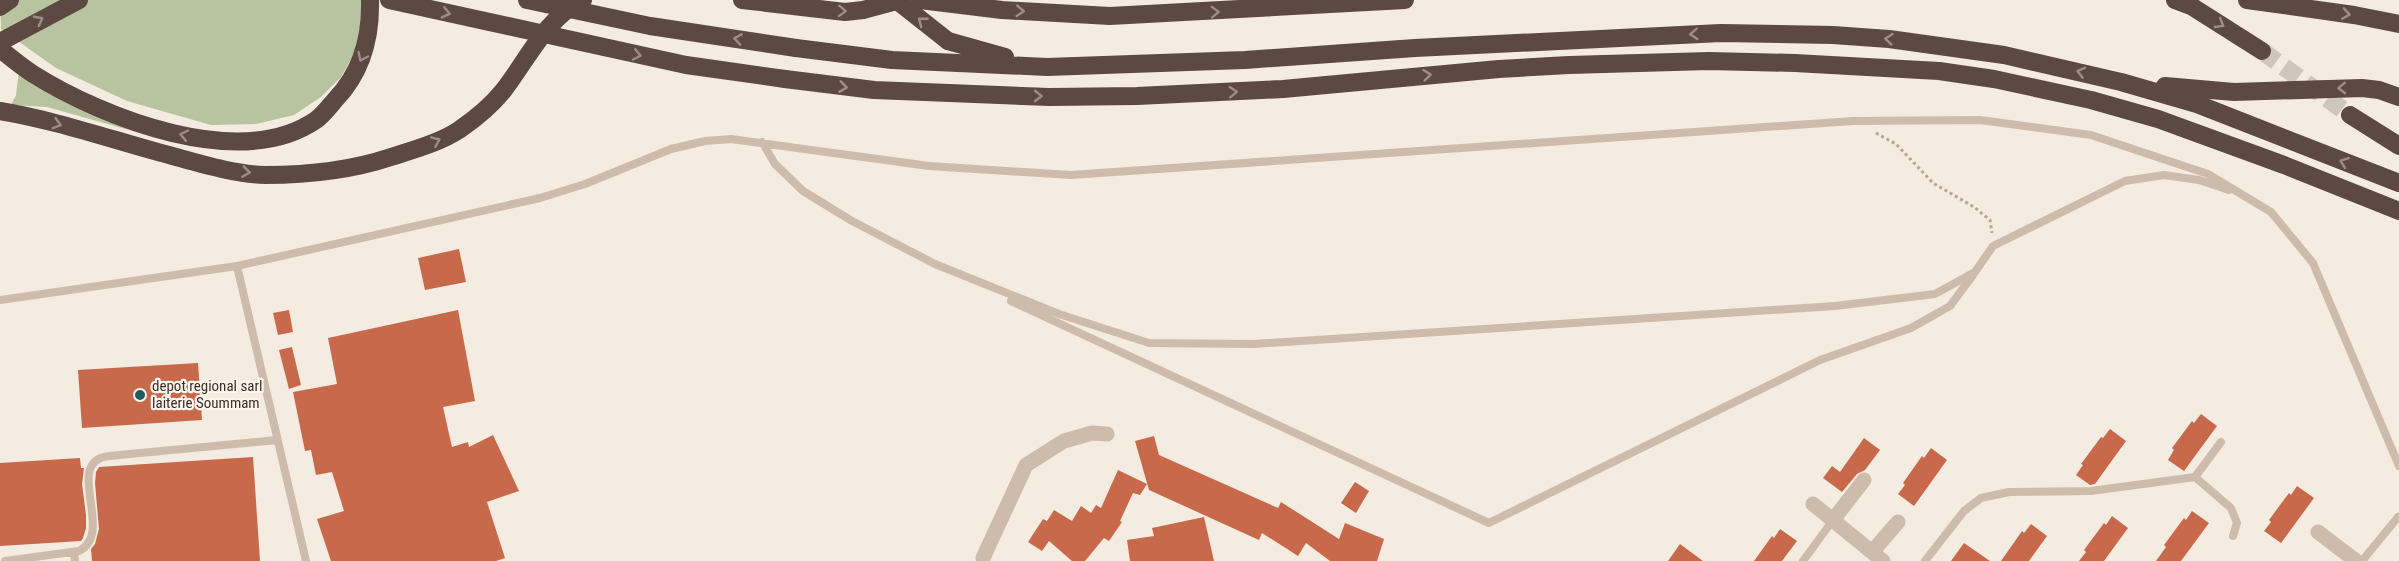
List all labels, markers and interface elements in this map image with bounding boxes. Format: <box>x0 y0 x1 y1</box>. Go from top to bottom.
one-way arrow <box>837 5 846 17</box>
one-way arrow <box>1016 5 1025 18</box>
one-way arrow <box>1210 5 1219 18</box>
one-way arrow <box>441 6 451 19</box>
one-way arrow <box>2341 7 2351 19</box>
one-way arrow <box>33 16 43 27</box>
one-way arrow <box>2214 16 2224 28</box>
one-way arrow <box>918 17 929 28</box>
one-way arrow <box>1689 28 1698 41</box>
one-way arrow <box>1884 33 1893 46</box>
one-way arrow <box>733 34 743 46</box>
one-way arrow <box>631 48 641 61</box>
one-way arrow <box>357 51 369 62</box>
one-way arrow <box>2076 66 2086 79</box>
one-way arrow <box>1422 69 1431 82</box>
one-way arrow <box>839 80 848 92</box>
one-way arrow <box>2337 82 2346 94</box>
one-way arrow <box>1228 85 1237 98</box>
one-way arrow <box>1033 90 1042 103</box>
one-way arrow <box>51 117 62 129</box>
one-way arrow <box>179 130 189 143</box>
one-way arrow <box>430 136 441 148</box>
one-way arrow <box>2340 156 2350 169</box>
one-way arrow <box>241 166 250 178</box>
place label: depot regional sarl laiterie Soummam <box>152 377 263 412</box>
marker: depot regional sarl laiterie Soummam <box>133 388 147 402</box>

